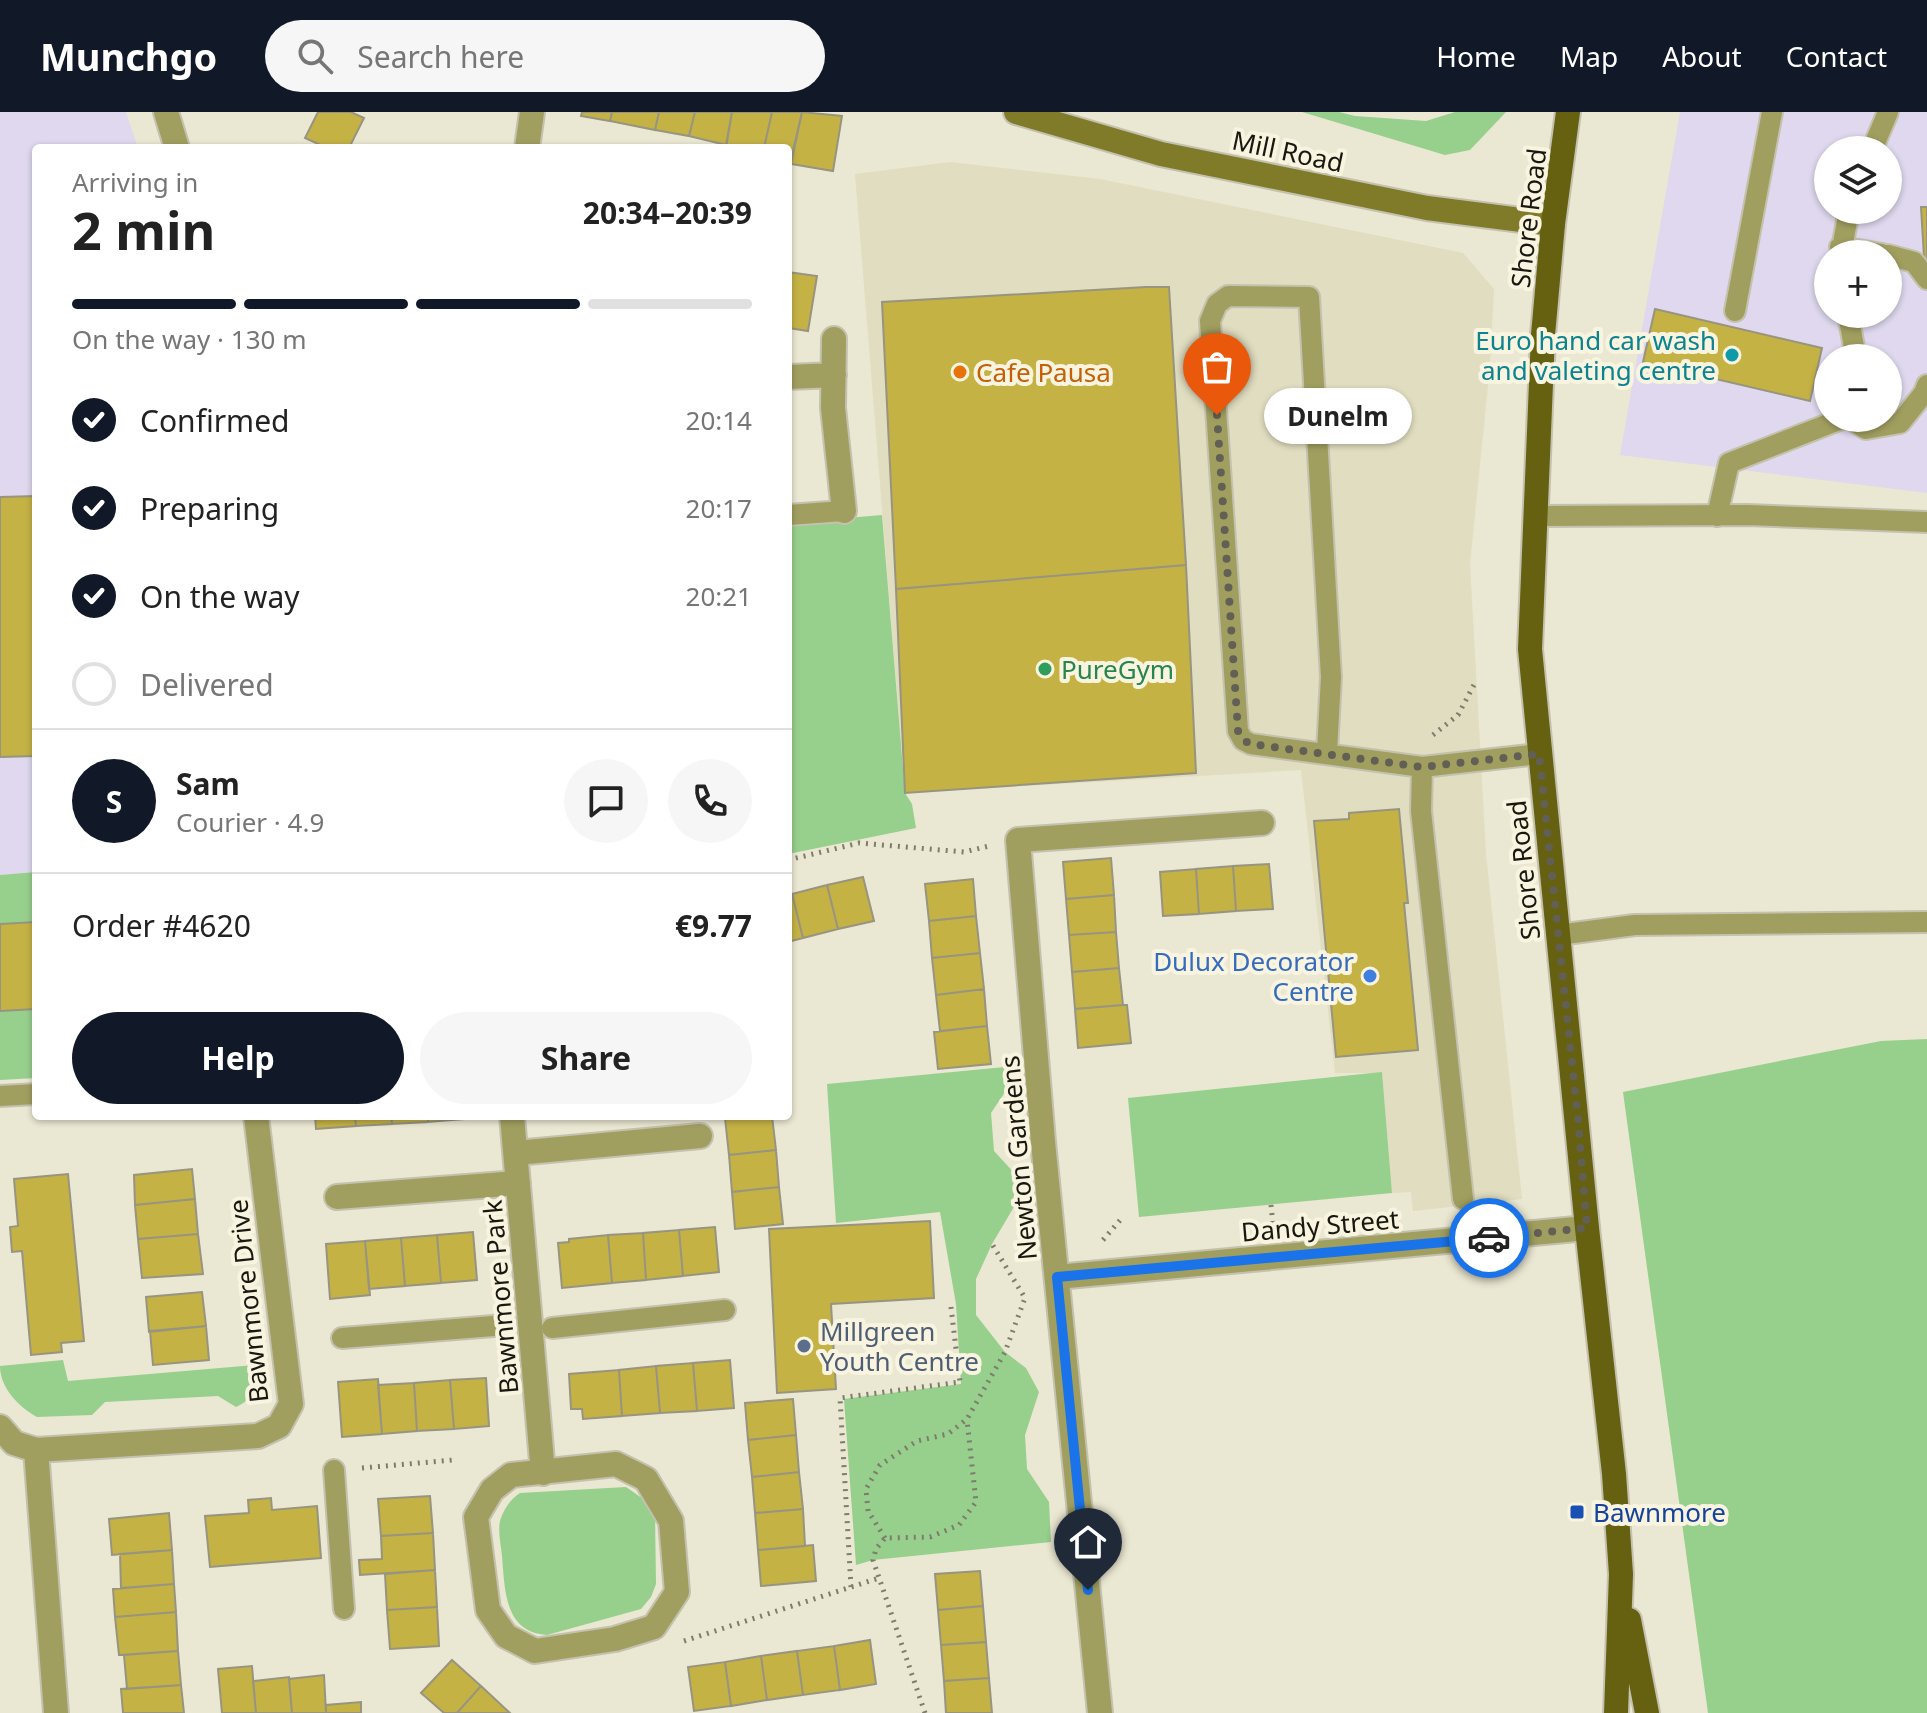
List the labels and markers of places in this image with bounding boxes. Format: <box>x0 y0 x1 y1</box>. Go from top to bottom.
place label: Euro hand car wash and valeting centre <box>1475 322 1716 388</box>
pin <box>1183 333 1251 415</box>
marker: Euro hand car wash and valeting centre <box>1723 346 1741 364</box>
place label: Cafe Pausa <box>976 354 1111 390</box>
marker: Cafe Pausa <box>951 363 969 381</box>
callout: Dunelm <box>1265 387 1413 443</box>
place label: PureGym <box>1061 651 1174 687</box>
marker: PureGym <box>1036 660 1054 678</box>
place label: Dulux Decorator Centre <box>1153 943 1354 1009</box>
marker: Dulux Decorator Centre <box>1361 967 1379 985</box>
place label: Millgreen Youth Centre <box>820 1313 979 1379</box>
marker: Millgreen Youth Centre <box>795 1337 813 1355</box>
place label: Bawnmore <box>1593 1494 1726 1530</box>
marker: Bawnmore <box>1568 1503 1586 1521</box>
pin <box>1054 1508 1122 1590</box>

